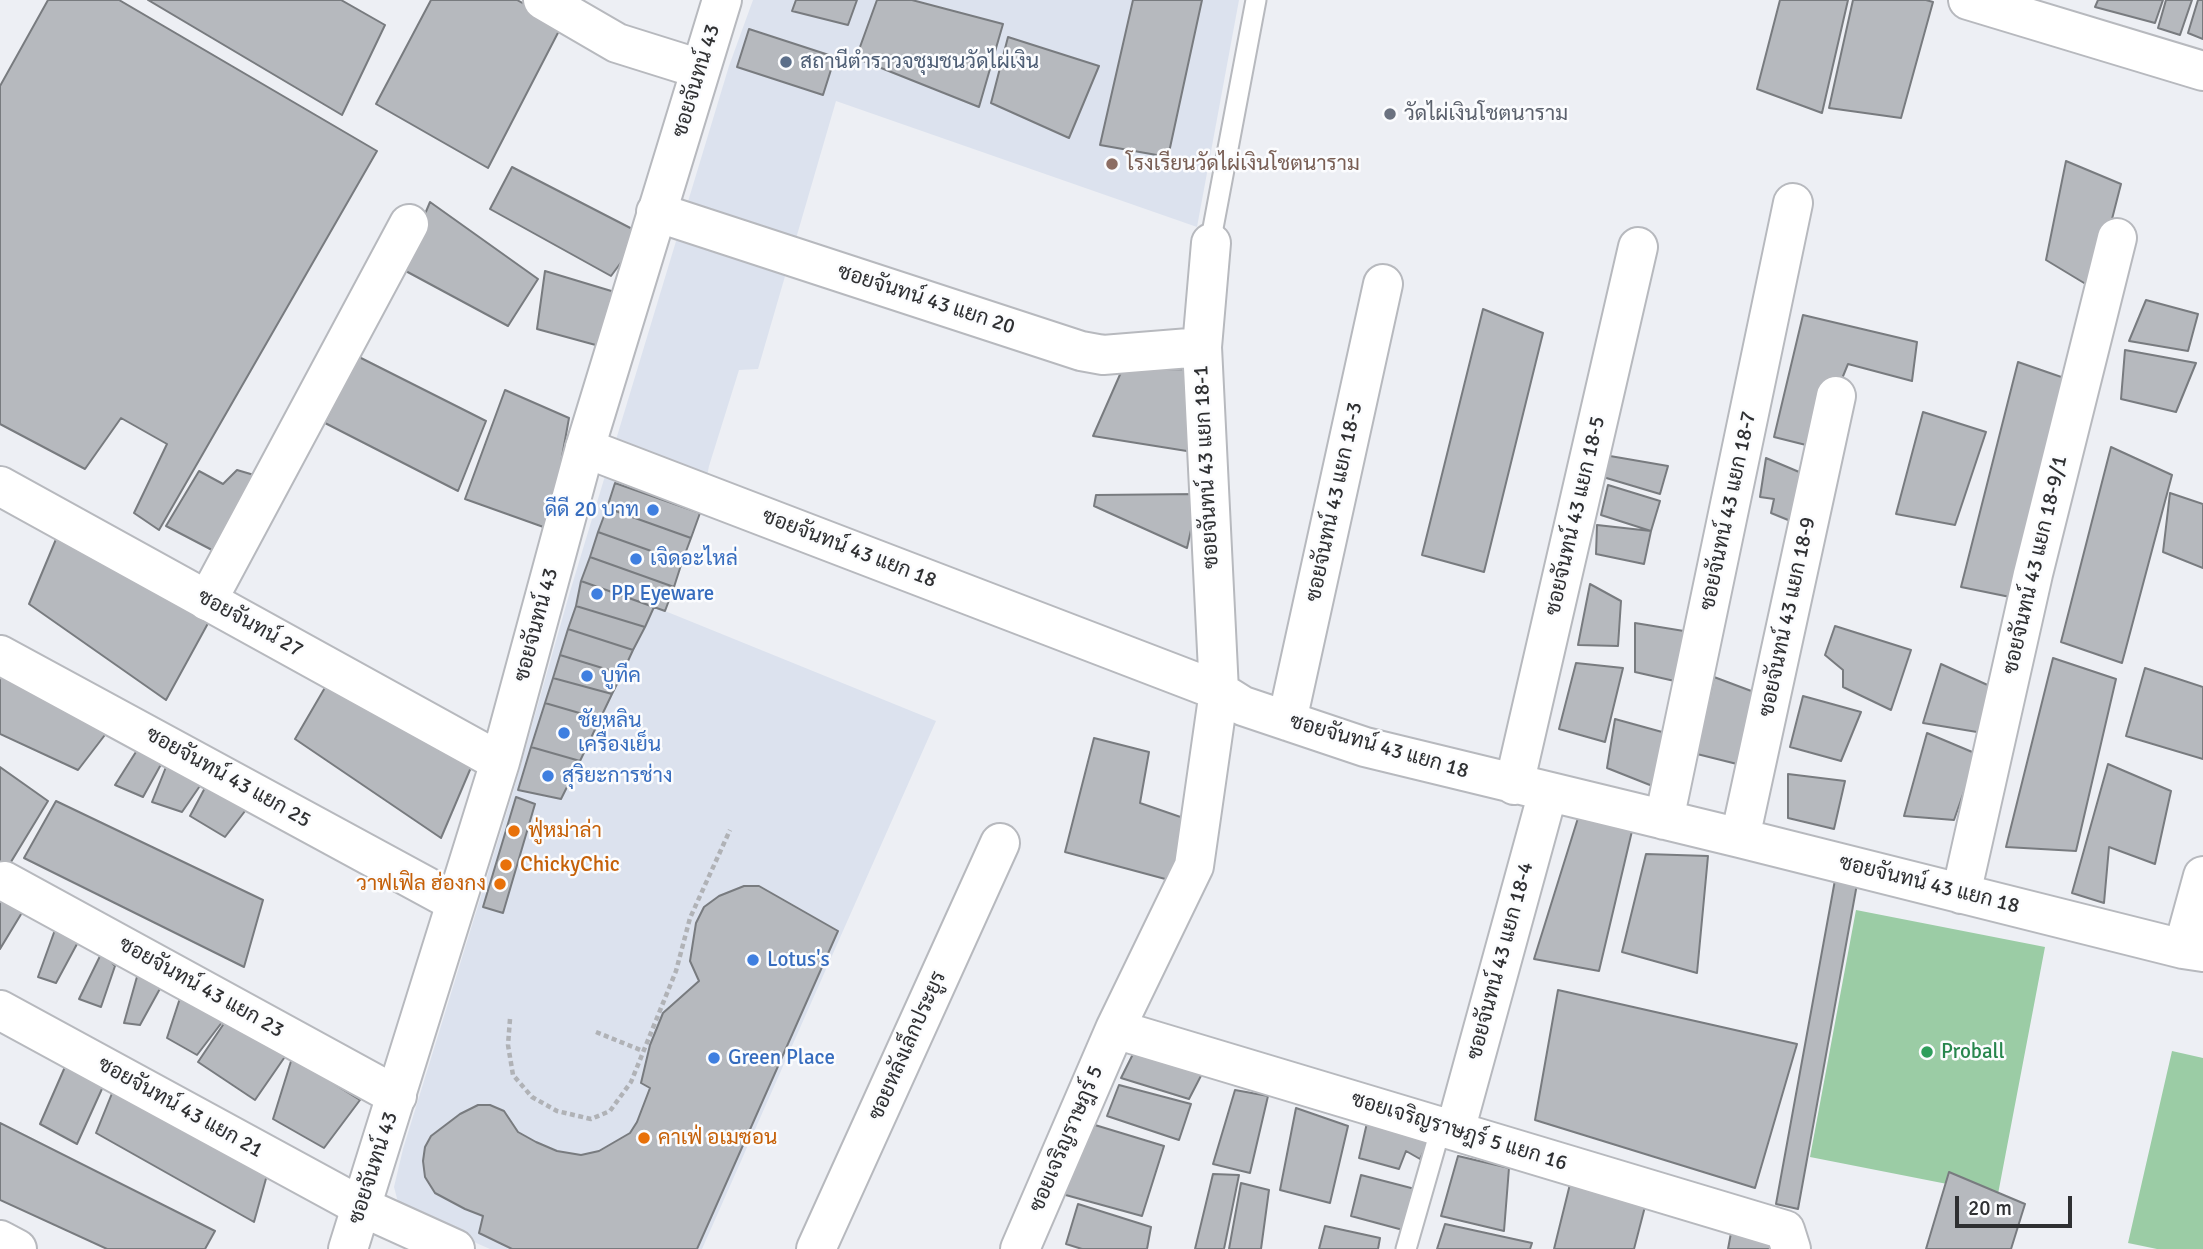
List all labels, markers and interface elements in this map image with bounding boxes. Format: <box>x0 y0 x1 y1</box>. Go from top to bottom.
street label: ซอยจันทน์ 43 <box>668 21 726 141</box>
place label: สถานีตำราวจชุมชนวัดไผ่เงิน <box>800 49 1039 75</box>
marker: สถานีตำราวจชุมชนวัดไผ่เงิน <box>778 54 794 70</box>
place label: วัดไผ่เงินโชตนาราม <box>1404 101 1568 127</box>
marker: วัดไผ่เงินโชตนาราม <box>1382 106 1398 122</box>
place label: โรงเรียนวัดไผ่เงินโชตนาราม <box>1126 151 1360 177</box>
marker: โรงเรียนวัดไผ่เงินโชตนาราม <box>1104 156 1120 172</box>
street label: ซอยจันทน์ 43 แยก 20 <box>834 259 1018 341</box>
street label: ซอยจันทน์ 43 แยก 18-1 <box>1189 365 1225 569</box>
street label: ซอยจันทน์ 43 แยก 18-3 <box>1302 400 1368 604</box>
street label: ซอยจันทน์ 43 แยก 18-7 <box>1696 409 1762 613</box>
street label: ซอยจันทน์ 43 แยก 18-5 <box>1541 414 1611 618</box>
street label: ซอยจันทน์ 43 แยก 18-9/1 <box>1999 453 2073 677</box>
place label: ดีดี 20 บาท <box>545 497 639 523</box>
marker: ดีดี 20 บาท <box>645 502 661 518</box>
street label: ซอยจันทน์ 43 แยก 18 <box>758 504 940 594</box>
street label: ซอยจันทน์ 43 แยก 18-9 <box>1755 515 1821 719</box>
place label: เจิดอะไหล่ <box>650 546 738 572</box>
marker: เจิดอะไหล่ <box>628 551 644 567</box>
street label: ซอยจันทน์ 43 <box>510 565 564 685</box>
place label: PP Eyeware <box>611 581 714 607</box>
street label: ซอยจันทน์ 27 <box>193 585 307 663</box>
marker: PP Eyeware <box>589 586 605 602</box>
place label: บูทีค <box>601 663 641 689</box>
marker: บูทีค <box>579 668 595 684</box>
place label: ชัยหลิน เครื่องเย็น <box>578 708 661 758</box>
street label: ซอยจันทน์ 43 แยก 18 <box>1287 709 1471 785</box>
street label: ซอยจันทน์ 43 แยก 25 <box>141 722 315 834</box>
marker: ชัยหลิน เครื่องเย็น <box>556 725 572 741</box>
place label: สุริยะการช่าง <box>562 763 672 789</box>
marker: สุริยะการช่าง <box>540 768 556 784</box>
place label: ฟู่หม่าล่า <box>528 818 602 844</box>
marker: ฟู่หม่าล่า <box>506 823 522 839</box>
street label: ซอยจันทน์ 43 แยก 18 <box>1836 850 2022 920</box>
place label: ChickyChic <box>520 852 620 878</box>
marker: ChickyChic <box>498 857 514 873</box>
street label: ซอยจันทน์ 43 แยก 18-4 <box>1462 859 1540 1063</box>
place label: วาฟเฟิล ฮ่องกง <box>356 871 486 897</box>
marker: วาฟเฟิล ฮ่องกง <box>492 876 508 892</box>
street label: ซอยจันทน์ 43 แยก 23 <box>114 932 288 1044</box>
place label: Lotus's <box>767 947 830 973</box>
marker: Lotus's <box>745 952 761 968</box>
street label: ซอยหลังเล็กประยูร <box>864 968 952 1124</box>
place label: Proball <box>1941 1039 2005 1065</box>
marker: Proball <box>1919 1044 1935 1060</box>
place label: Green Place <box>728 1045 835 1071</box>
marker: Green Place <box>706 1050 722 1066</box>
street label: ซอยจันทน์ 43 แยก 21 <box>93 1052 267 1164</box>
street label: ซอยเจริญราษฎร์ 5 <box>1025 1062 1109 1216</box>
street label: ซอยเจริญราษฎร์ 5 แยก 16 <box>1348 1087 1570 1177</box>
street label: ซอยจันทน์ 43 <box>344 1109 404 1227</box>
place label: คาเฟ่ อเมซอน <box>658 1125 777 1151</box>
marker: คาเฟ่ อเมซอน <box>636 1130 652 1146</box>
scale bar <box>1958 1182 2075 1226</box>
text: 20 m <box>1968 1195 2012 1221</box>

